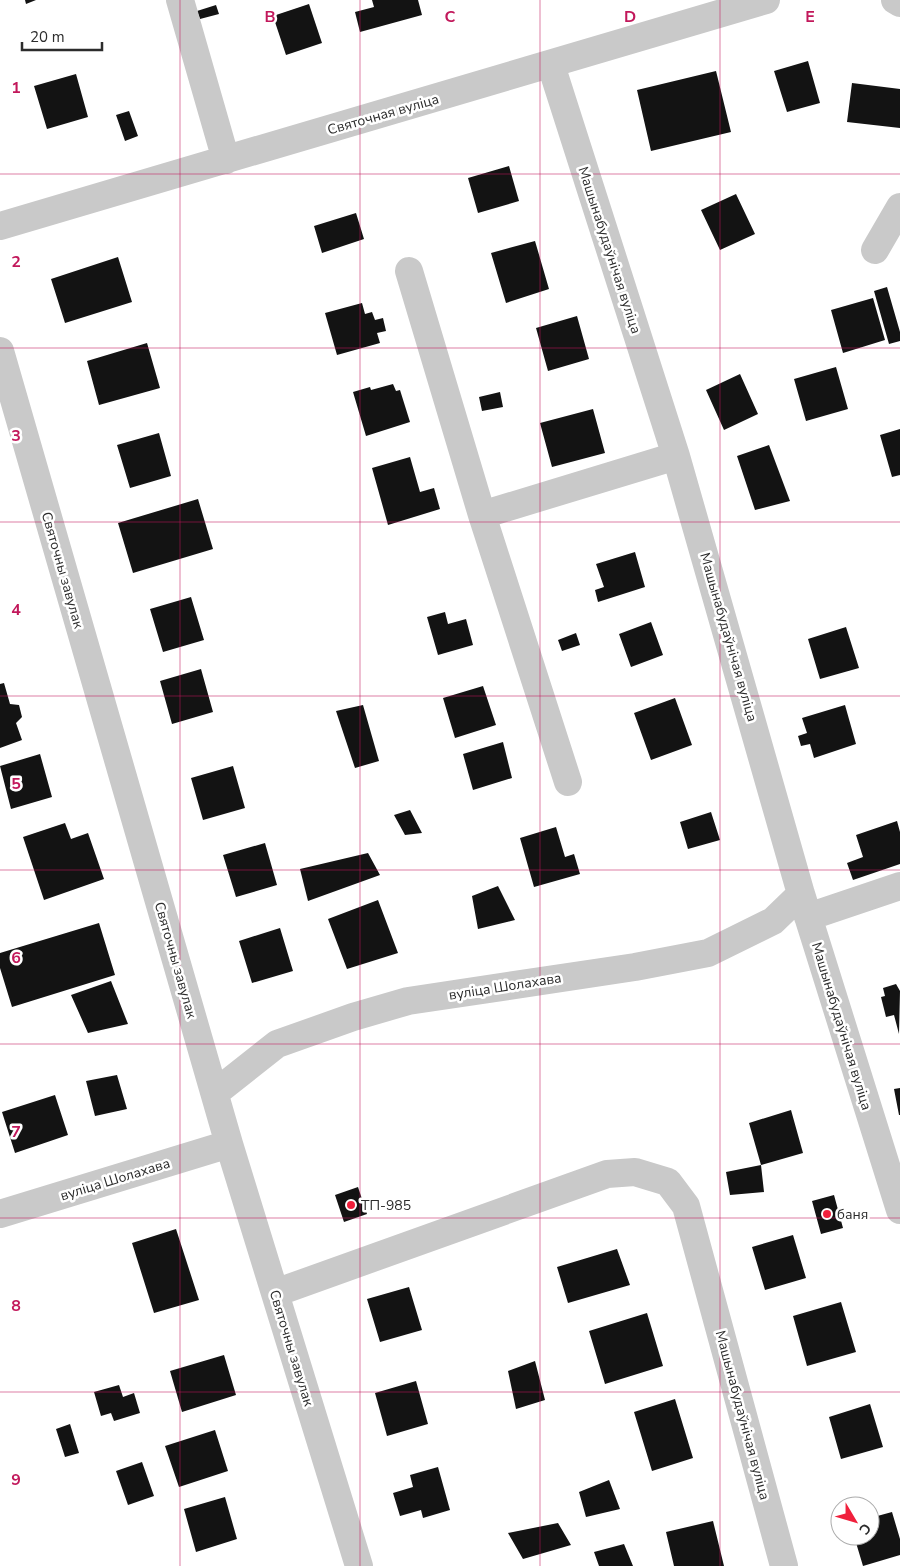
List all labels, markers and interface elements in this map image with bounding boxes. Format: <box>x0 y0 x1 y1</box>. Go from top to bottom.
text: B <box>264 6 276 28</box>
text: C <box>445 6 456 28</box>
text: D <box>624 6 636 28</box>
text: E <box>805 6 815 28</box>
scale bar <box>22 20 102 52</box>
text: 20 m <box>30 27 65 47</box>
text: 1 <box>11 77 21 99</box>
street label: Святочная вуліца <box>325 89 441 140</box>
street label: Машынабудаўнічая вуліца <box>573 164 646 336</box>
text: 2 <box>11 251 21 273</box>
text: 3 <box>11 425 21 447</box>
street label: Святочны завулак <box>37 510 88 631</box>
street label: Машынабудаўнічая вуліца <box>695 551 762 724</box>
text: 4 <box>11 599 21 621</box>
text: 5 <box>11 773 21 795</box>
street label: Святочны завулак <box>150 900 201 1021</box>
street label: Машынабудаўнічая вуліца <box>807 940 876 1113</box>
text: 6 <box>11 947 21 969</box>
street label: вуліца Шолахава <box>447 968 563 1005</box>
text: 7 <box>11 1121 21 1143</box>
street label: вуліца Шолахава <box>58 1154 172 1205</box>
place label: ТП-985 <box>361 1196 411 1215</box>
marker: ТП-985 <box>345 1199 357 1211</box>
place label: баня <box>837 1205 868 1224</box>
marker: баня <box>821 1208 833 1220</box>
street label: Святочны завулак <box>265 1288 318 1409</box>
text: 8 <box>11 1295 21 1317</box>
street label: Машынабудаўнічая вуліца <box>711 1328 774 1502</box>
text: 9 <box>11 1469 21 1491</box>
north arrow <box>830 1496 880 1546</box>
text: С <box>854 1519 875 1539</box>

